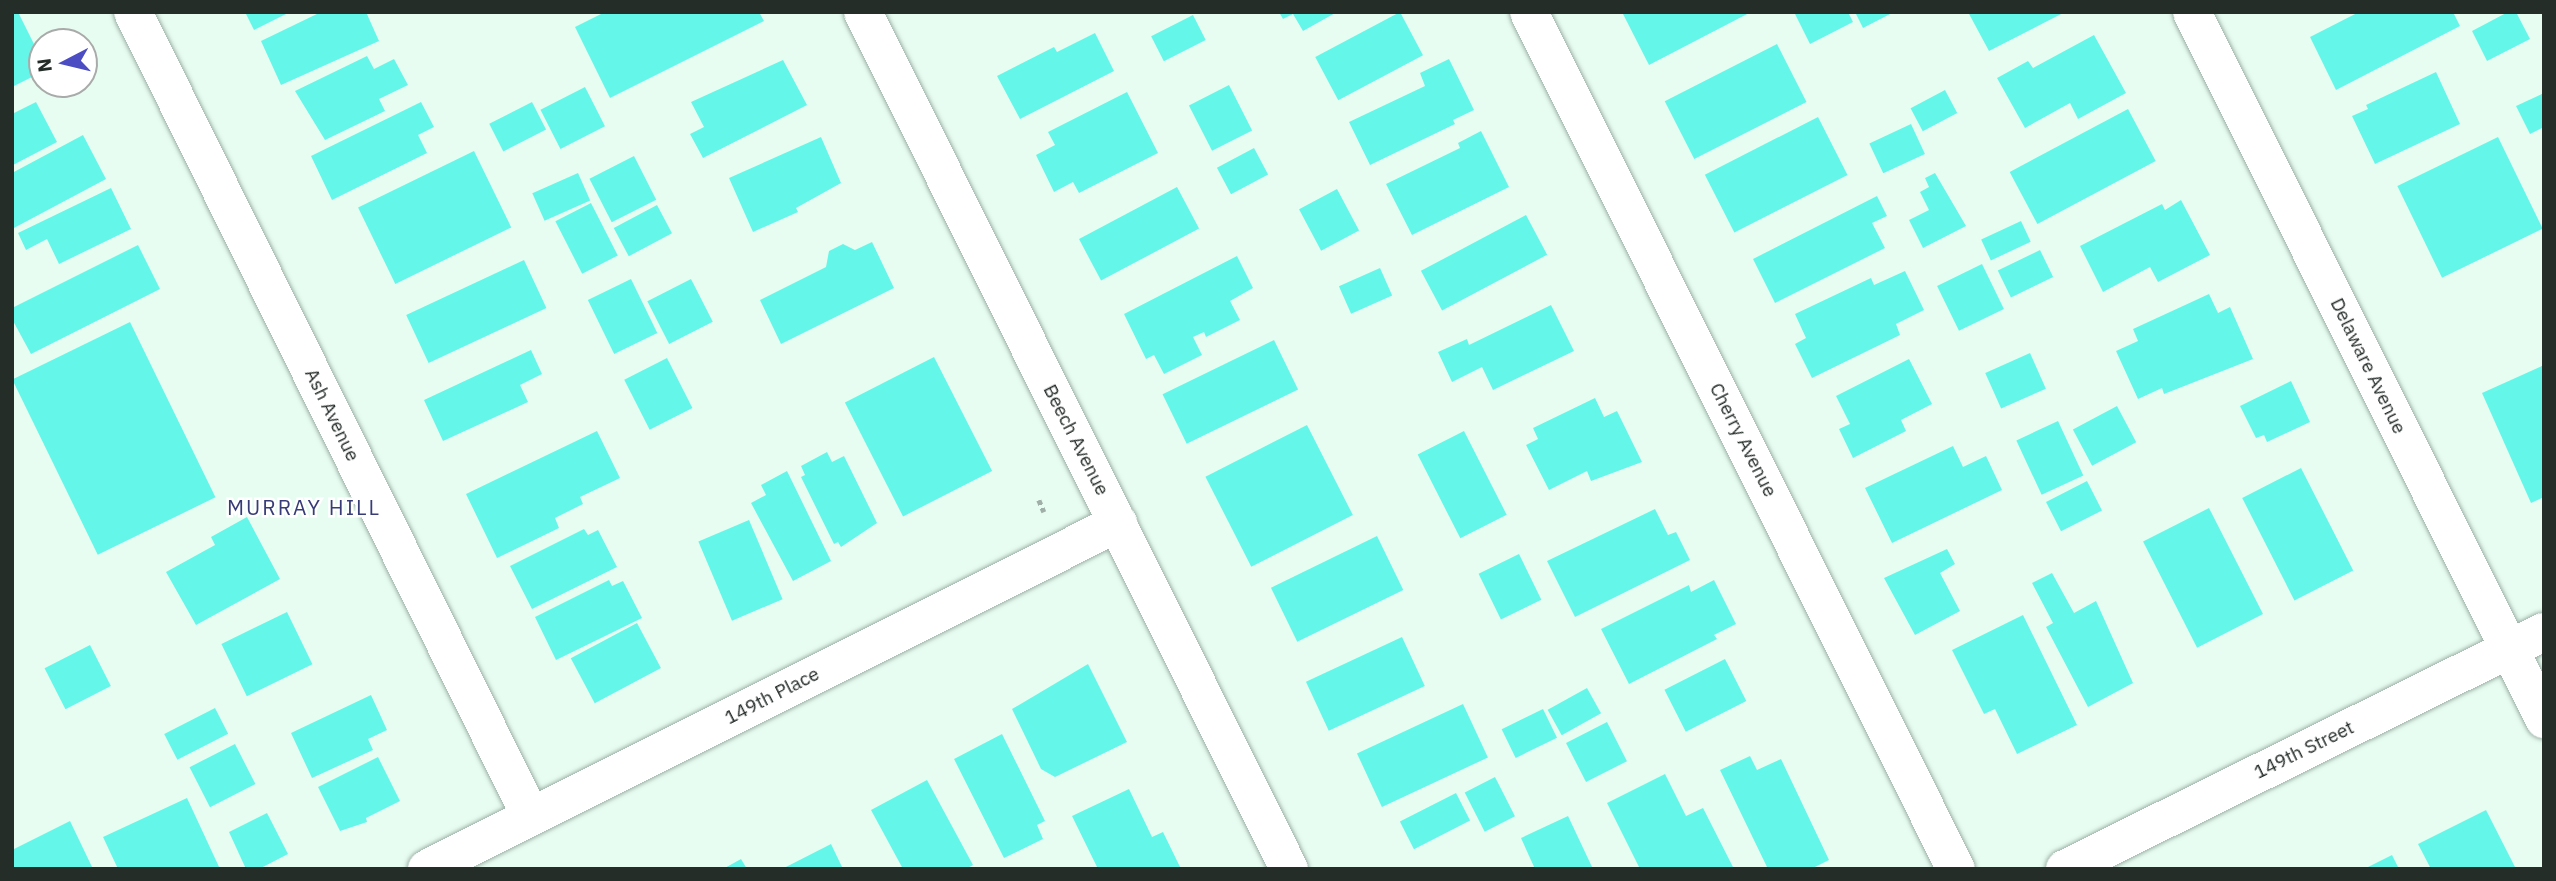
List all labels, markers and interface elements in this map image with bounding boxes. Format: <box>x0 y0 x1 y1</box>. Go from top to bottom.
north arrow <box>28 28 98 98</box>
text: N <box>31 57 57 74</box>
street label: Delaware Avenue <box>2325 294 2411 438</box>
street label: Ash Avenue <box>300 365 364 465</box>
street label: Cherry Avenue <box>1705 379 1781 501</box>
street label: Beech Avenue <box>1038 381 1114 499</box>
district label: MURRAY HILL <box>228 494 380 520</box>
street label: 149th Place <box>721 662 823 730</box>
street label: 149th Street <box>2250 716 2358 784</box>

